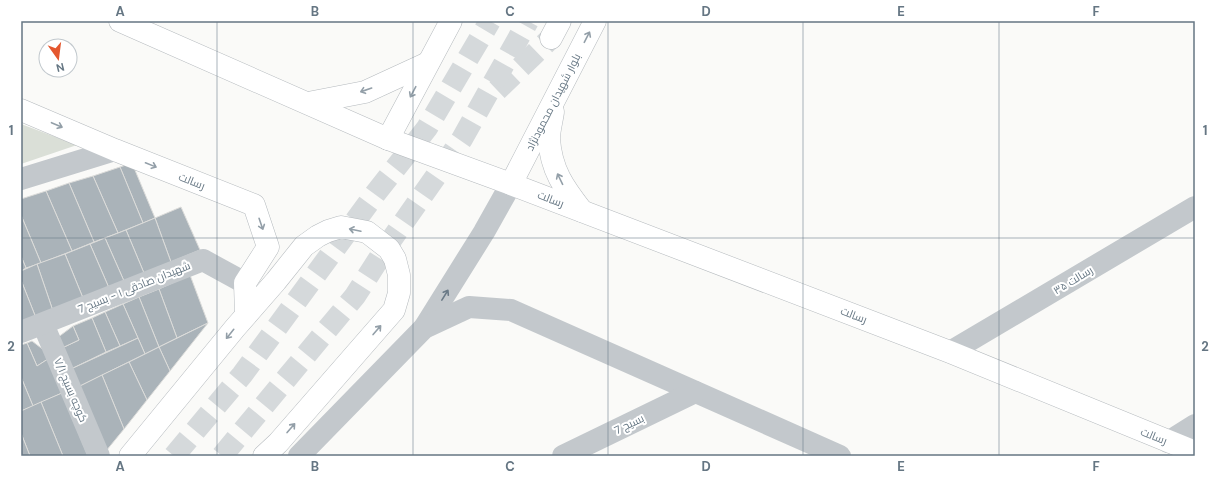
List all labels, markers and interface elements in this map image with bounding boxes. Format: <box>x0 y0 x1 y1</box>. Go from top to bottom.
text: A <box>115 3 125 20</box>
text: B <box>311 3 319 20</box>
text: C <box>505 3 515 20</box>
text: D <box>701 3 711 20</box>
text: E <box>897 3 905 20</box>
text: F <box>1092 3 1100 20</box>
one-way arrow <box>583 32 591 44</box>
north arrow <box>38 38 78 78</box>
street label: بلوار شهیدان محمودنژاد <box>522 51 584 153</box>
text: N <box>55 60 66 75</box>
one-way arrow <box>408 86 416 98</box>
one-way arrow <box>361 87 373 95</box>
text: 1 <box>9 122 13 139</box>
one-way arrow <box>50 122 62 129</box>
text: 1 <box>1203 122 1207 139</box>
one-way arrow <box>145 161 157 169</box>
street label: رسالت <box>177 169 207 193</box>
one-way arrow <box>556 174 563 186</box>
street label: رسالت <box>536 188 566 210</box>
one-way arrow <box>257 217 265 229</box>
one-way arrow <box>349 225 362 233</box>
street label: شهیدان صادقی ۱ - بسیج 7 <box>76 258 193 317</box>
street label: رسالت ۳۵ <box>1051 263 1095 297</box>
one-way arrow <box>441 290 449 301</box>
street label: رسالت <box>839 304 869 326</box>
one-way arrow <box>372 325 382 335</box>
one-way arrow <box>225 329 234 340</box>
text: 2 <box>7 338 15 355</box>
text: 2 <box>1201 338 1209 355</box>
street label: کوچه بسیج ۷/۱ <box>50 356 91 425</box>
street label: بسیج 7 <box>612 411 647 438</box>
one-way arrow <box>287 423 296 433</box>
street label: رسالت <box>1139 424 1169 448</box>
text: A <box>115 458 125 475</box>
text: B <box>311 458 319 475</box>
text: C <box>505 458 515 475</box>
text: D <box>701 458 711 475</box>
text: E <box>897 458 905 475</box>
text: F <box>1092 458 1100 475</box>

